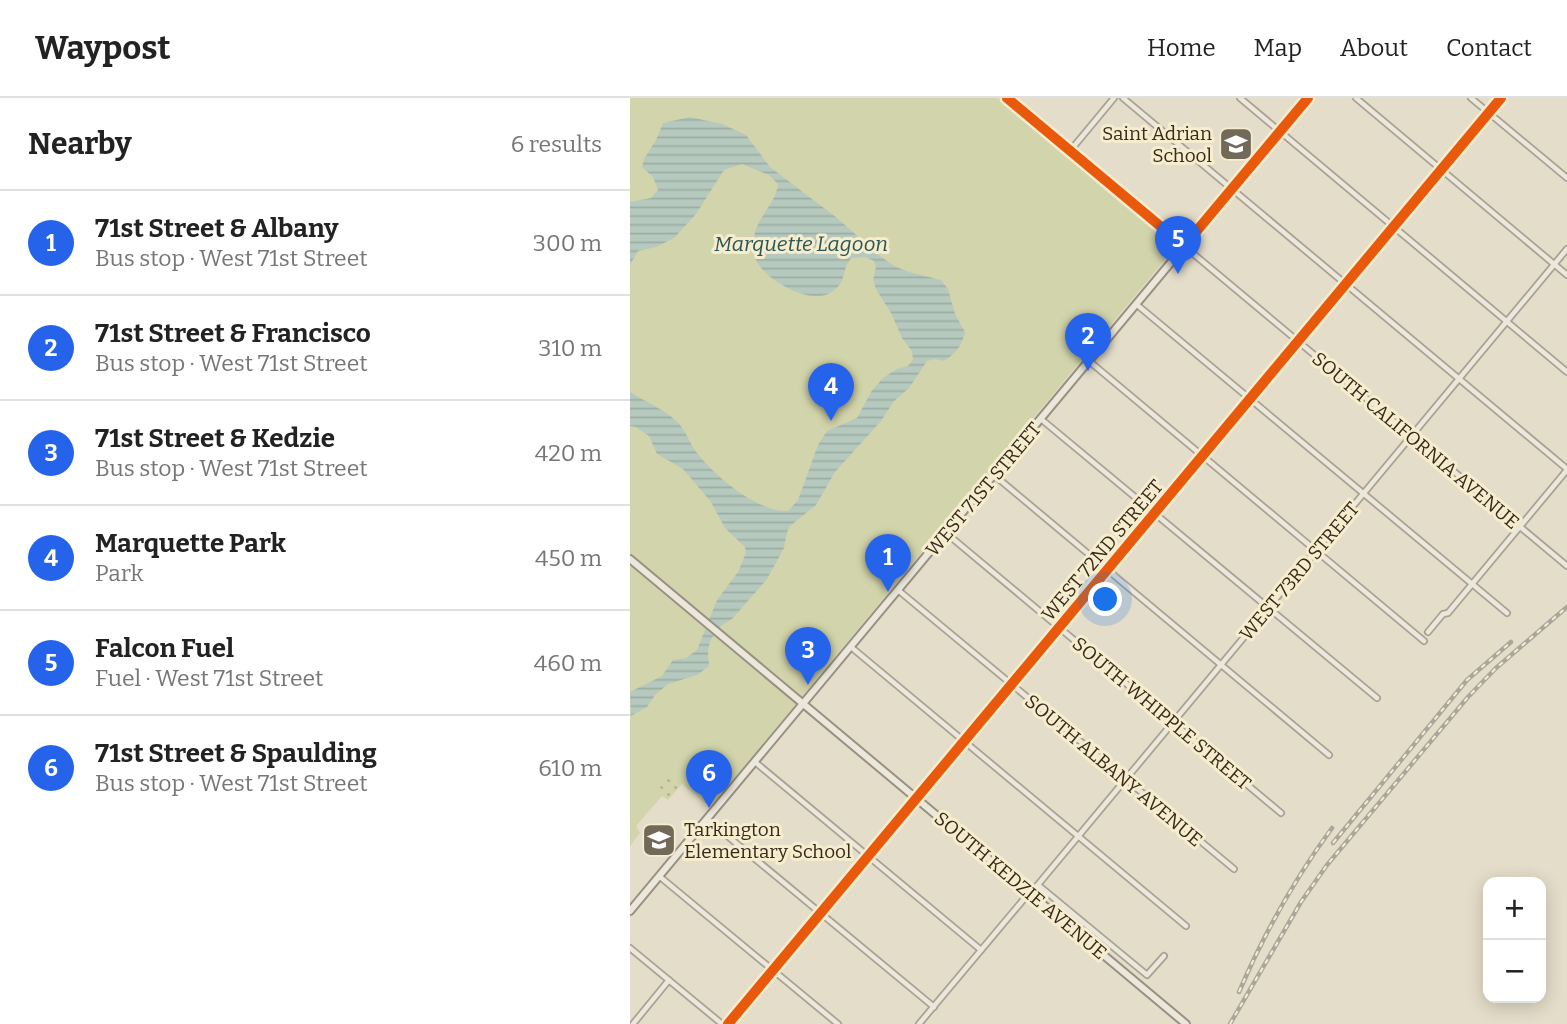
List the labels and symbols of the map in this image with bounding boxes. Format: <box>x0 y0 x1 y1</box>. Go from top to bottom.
place label: Saint Adrian School <box>1102 122 1212 167</box>
school or university icon: Saint Adrian School <box>1217 125 1255 163</box>
pin: 5 <box>1155 216 1201 274</box>
water label: Marquette Lagoon <box>714 231 888 257</box>
pin: 2 <box>1065 313 1111 371</box>
street label: SOUTH CALIFORNIA AVENUE <box>1307 347 1524 534</box>
pin: 4 <box>808 363 854 421</box>
street label: WEST 71ST STREET <box>921 418 1046 561</box>
street label: WEST 72ND STREET <box>1037 475 1168 625</box>
street label: WEST 73RD STREET <box>1235 497 1364 645</box>
pin: 1 <box>865 534 911 592</box>
your location <box>1088 582 1122 616</box>
pin: 3 <box>785 627 831 685</box>
street label: SOUTH WHIPPLE STREET <box>1068 632 1256 795</box>
street label: SOUTH ALBANY AVENUE <box>1020 689 1207 851</box>
pin: 6 <box>686 750 732 808</box>
street label: SOUTH KEDZIE AVENUE <box>930 807 1111 964</box>
place label: Tarkington Elementary School <box>684 818 851 863</box>
school or university icon: Tarkington Elementary School <box>640 821 678 859</box>

